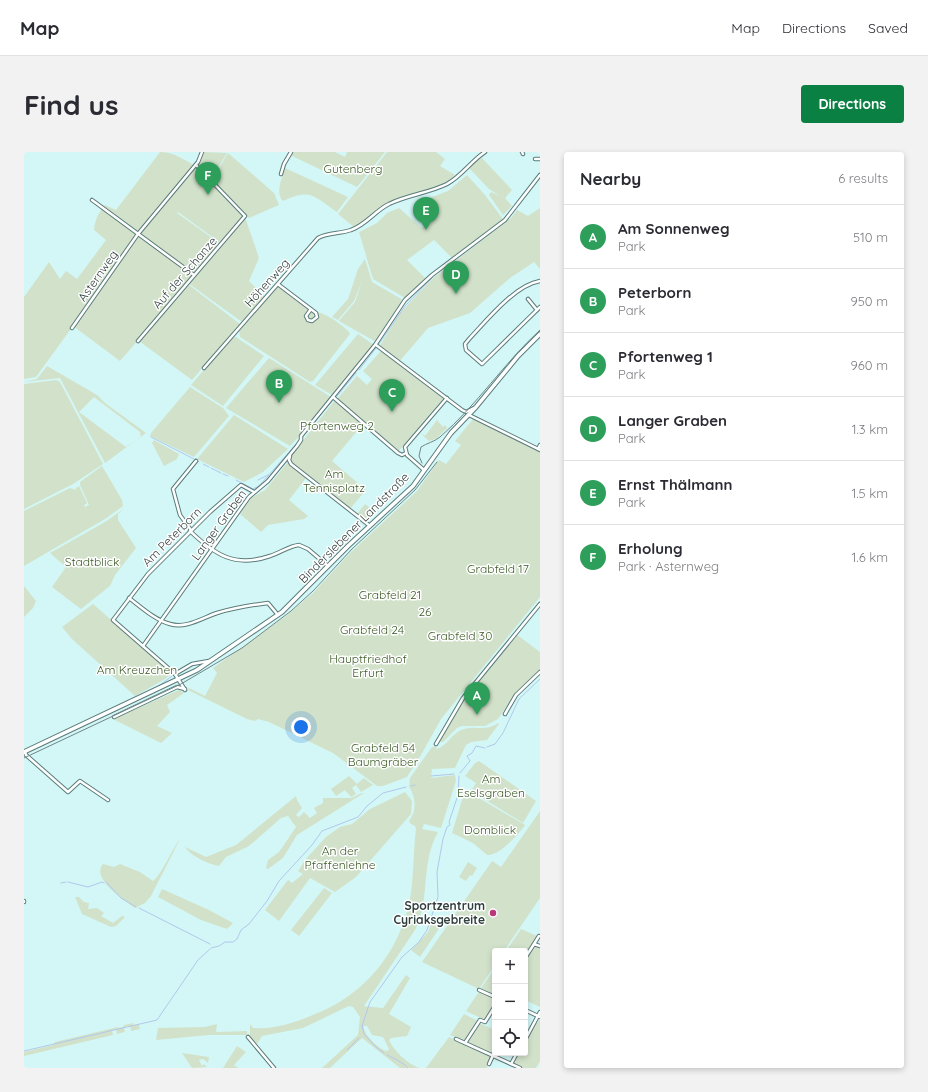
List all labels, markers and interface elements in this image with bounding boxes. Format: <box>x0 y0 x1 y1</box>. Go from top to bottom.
text: Map <box>20 16 59 40</box>
text: Map <box>731 19 760 37</box>
text: Directions <box>782 19 846 37</box>
text: Saved <box>868 19 908 37</box>
button: Directions <box>801 85 904 123</box>
text: Find us <box>24 87 118 122</box>
park label: Gutenberg <box>324 161 382 176</box>
pin: F <box>195 162 221 195</box>
text: Nearby <box>580 168 641 189</box>
text: 6 results <box>838 170 888 186</box>
pin: E <box>413 197 439 230</box>
text: Am Sonnenweg <box>618 219 729 238</box>
text: A <box>589 229 597 245</box>
text: 510 m <box>853 229 888 245</box>
street label: Auf der Schanze <box>149 233 220 312</box>
text: Park <box>618 238 646 254</box>
street label: Asternweg <box>75 247 121 304</box>
street label: Höhenweg <box>241 255 292 310</box>
pin: D <box>443 261 469 294</box>
text: Peterborn <box>618 283 691 302</box>
text: B <box>589 293 597 309</box>
text: 950 m <box>851 293 888 309</box>
text: Park <box>618 302 646 318</box>
text: Pfortenweg 1 <box>618 347 713 366</box>
text: C <box>589 357 597 373</box>
text: 960 m <box>851 357 888 373</box>
text: Park <box>618 366 646 382</box>
pin: B <box>266 370 292 403</box>
pin: C <box>379 379 405 412</box>
text: Langer Graben <box>618 411 727 430</box>
park label: Pfortenweg 2 <box>300 418 374 433</box>
text: D <box>588 421 598 437</box>
text: 1.3 km <box>852 421 888 437</box>
text: Park <box>618 430 646 446</box>
park label: Am Tennisplatz <box>303 466 365 495</box>
street label: Binderslebener Landstraße <box>295 469 412 586</box>
text: Ernst Thälmann <box>618 475 732 494</box>
text: E <box>589 485 597 501</box>
text: 1.5 km <box>851 485 888 501</box>
street label: Langer Graben <box>188 486 249 563</box>
text: Park <box>618 494 646 510</box>
street label: Am Peterborn <box>139 504 204 569</box>
text: Erholung <box>618 539 683 558</box>
text: F <box>589 549 597 565</box>
text: 1.6 km <box>851 549 888 565</box>
park label: Stadtblick <box>65 554 119 569</box>
text: Park · Asternweg <box>618 558 719 574</box>
park label: Grabfeld 17 <box>467 561 529 576</box>
park label: Grabfeld 21 <box>359 587 421 602</box>
park label: 26 <box>418 604 432 619</box>
park label: Grabfeld 24 <box>340 622 404 637</box>
park label: Grabfeld 30 <box>428 628 492 643</box>
park label: Hauptfriedhof Erfurt <box>329 651 407 680</box>
park label: Am Kreuzchen <box>97 662 177 677</box>
pin: A <box>464 682 490 715</box>
your location <box>291 717 311 737</box>
park label: Grabfeld 54 Baumgräber <box>348 740 419 769</box>
park label: Am Eselsgraben <box>457 771 525 800</box>
park label: Domblick <box>464 822 516 837</box>
park label: An der Pfaffenlehne <box>304 843 376 872</box>
place label: Sportzentrum Cyriaksgebreite <box>393 898 485 927</box>
marker: Sportzentrum Cyriaksgebreite <box>488 908 498 918</box>
map controls <box>492 948 528 1056</box>
button: + <box>492 948 528 984</box>
button: − <box>492 984 528 1020</box>
button: locate <box>492 1020 528 1056</box>

